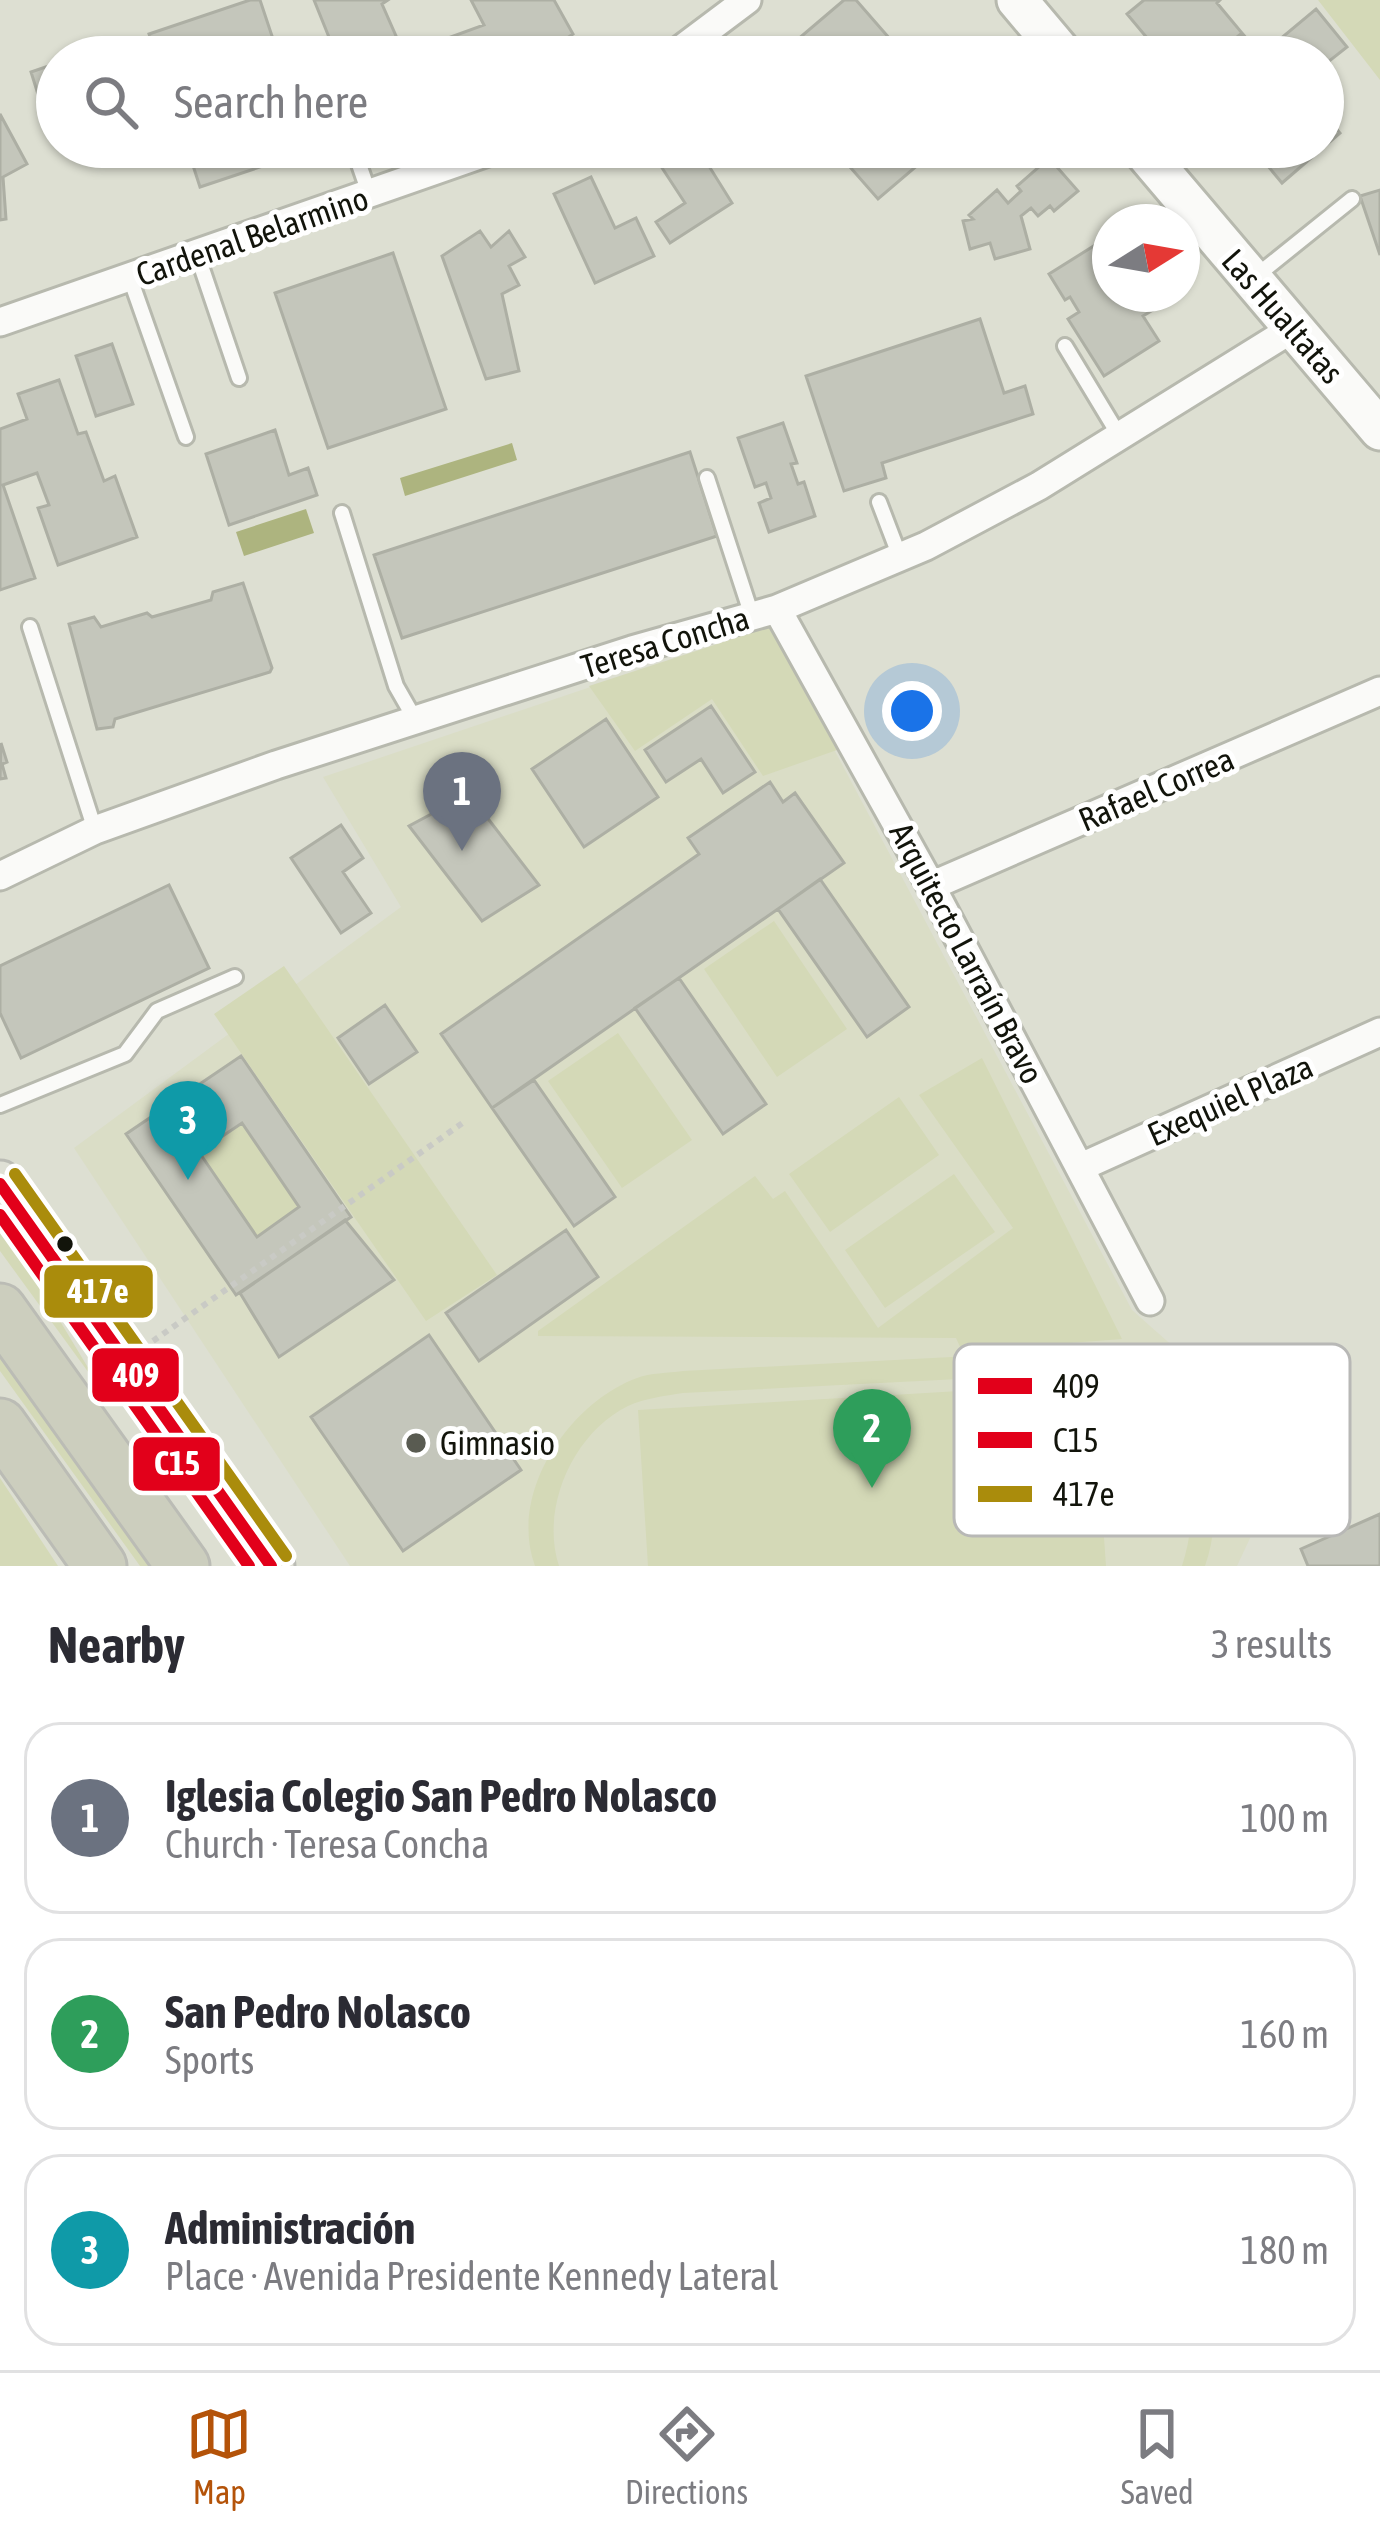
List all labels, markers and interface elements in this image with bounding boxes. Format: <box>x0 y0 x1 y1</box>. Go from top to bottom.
search box <box>36 36 1344 168</box>
icon: search <box>78 69 144 135</box>
text: Search here <box>174 76 368 128</box>
street label: Cardenal Belarmino <box>131 179 373 293</box>
north arrow <box>1092 204 1200 312</box>
street label: Las Hualtatas <box>1215 241 1351 391</box>
street label: Teresa Concha <box>576 598 754 686</box>
your location <box>882 681 942 741</box>
street label: Rafael Correa <box>1073 739 1239 839</box>
pin: 1 <box>423 752 501 851</box>
street label: Arquitecto Larraín Bravo <box>882 816 1052 1090</box>
street label: Exequiel Plaza <box>1142 1047 1318 1153</box>
pin: 3 <box>149 1081 227 1180</box>
unlabelled marker <box>54 1233 76 1255</box>
line badge: 417e <box>42 1263 155 1320</box>
text: 417e <box>66 1272 129 1310</box>
legend <box>954 1344 1350 1536</box>
line badge: 409 <box>90 1346 181 1404</box>
text: 409 <box>112 1356 159 1394</box>
text: 409 <box>1053 1367 1100 1405</box>
pin: 2 <box>833 1389 911 1488</box>
text: C15 <box>1053 1421 1099 1459</box>
place label: Gimnasio <box>440 1424 555 1462</box>
marker: Gimnasio <box>403 1430 429 1456</box>
line badge: C15 <box>131 1435 222 1493</box>
text: C15 <box>154 1444 200 1482</box>
text: 417e <box>1053 1475 1115 1513</box>
text: Nearby <box>48 1615 185 1674</box>
text: 3 results <box>1211 1622 1332 1666</box>
text: Iglesia Colegio San Pedro Nolasco <box>165 1770 717 1822</box>
text: 1 <box>81 1796 99 1840</box>
text: 100 m <box>1241 1796 1329 1840</box>
text: Church · Teresa Concha <box>165 1822 489 1866</box>
text: San Pedro Nolasco <box>165 1986 471 2038</box>
text: 2 <box>81 2012 99 2056</box>
text: 160 m <box>1241 2012 1329 2056</box>
text: Sports <box>165 2038 254 2082</box>
text: Administración <box>165 2202 415 2254</box>
text: 3 <box>81 2228 99 2272</box>
text: 180 m <box>1241 2228 1329 2272</box>
text: Place · Avenida Presidente Kennedy Lateral <box>165 2254 778 2298</box>
tab: Map <box>186 2401 252 2511</box>
tab: Directions <box>625 2401 748 2511</box>
tab: Saved <box>1121 2401 1194 2511</box>

